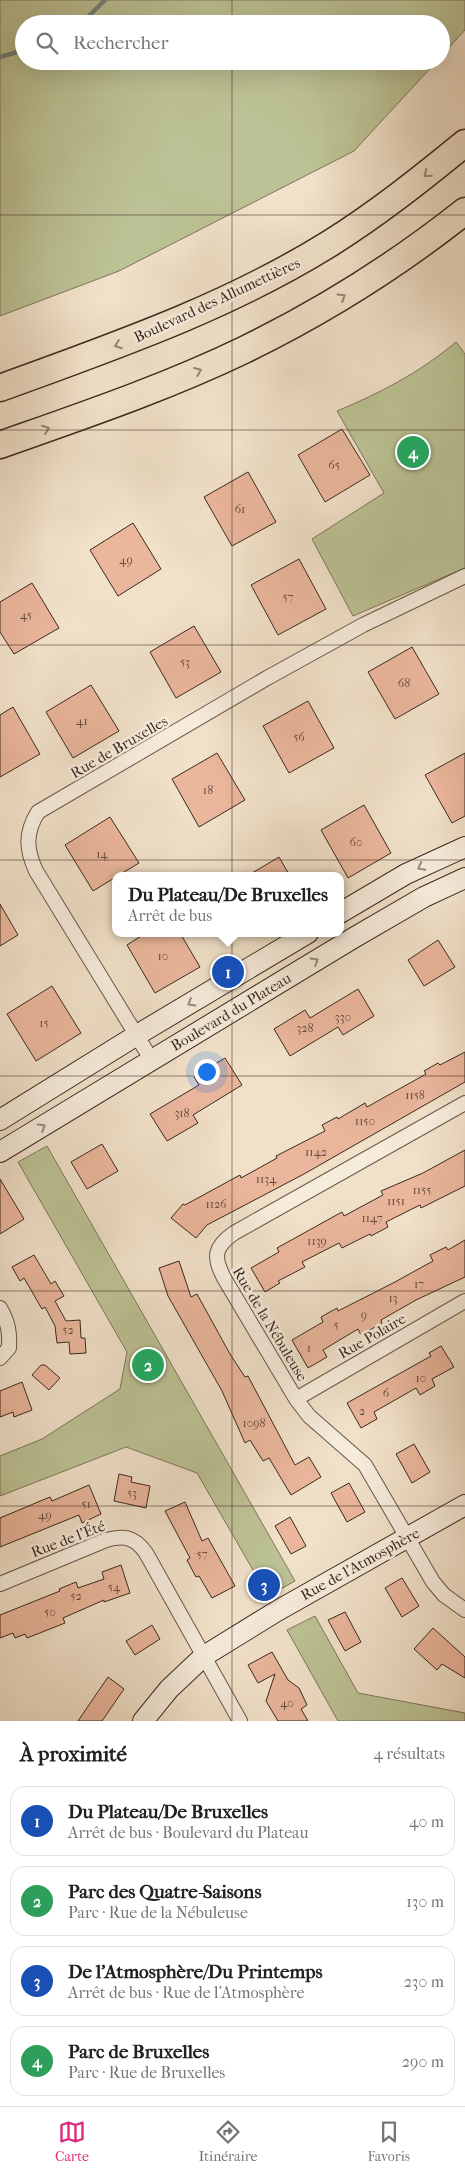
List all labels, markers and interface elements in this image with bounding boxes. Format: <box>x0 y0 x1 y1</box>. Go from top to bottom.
search box <box>15 15 450 70</box>
icon: search <box>33 29 61 57</box>
text: Rechercher <box>73 32 169 54</box>
one-way arrow <box>424 168 433 177</box>
street label: Boulevard des Allumettières <box>131 253 303 346</box>
one-way arrow <box>336 293 345 303</box>
one-way arrow <box>115 339 123 349</box>
one-way arrow <box>193 367 202 377</box>
one-way arrow <box>41 425 50 435</box>
pin: 4 <box>397 433 429 471</box>
house number: 65 <box>328 458 340 472</box>
house number: 61 <box>235 502 245 516</box>
house number: 49 <box>119 553 133 567</box>
house number: 57 <box>283 590 294 604</box>
house number: 45 <box>20 608 32 622</box>
house number: 53 <box>180 655 190 669</box>
house number: 68 <box>398 676 410 690</box>
street label: Rue de Bruxelles <box>67 712 171 782</box>
house number: 41 <box>76 714 88 728</box>
house number: 56 <box>293 730 305 744</box>
house number: 18 <box>203 783 213 797</box>
house number: 60 <box>349 835 363 849</box>
house number: 14 <box>96 847 109 861</box>
one-way arrow <box>417 861 426 871</box>
popup <box>112 872 344 937</box>
text: Du Plateau/De Bruxelles <box>128 884 328 906</box>
text: Arrêt de bus <box>128 906 212 925</box>
house number: 10 <box>158 949 168 963</box>
pin: 1 <box>212 953 244 991</box>
one-way arrow <box>310 957 319 967</box>
street label: Boulevard du Plateau <box>168 969 295 1055</box>
one-way arrow <box>187 997 196 1007</box>
house number: 330 <box>335 1010 351 1024</box>
house number: 15 <box>39 1016 49 1030</box>
house number: 328 <box>296 1021 314 1035</box>
your location <box>194 1059 220 1085</box>
house number: 1158 <box>405 1088 425 1102</box>
house number: 318 <box>174 1106 190 1120</box>
house number: 1150 <box>355 1114 375 1128</box>
one-way arrow <box>36 1124 45 1134</box>
house number: 1142 <box>305 1145 327 1159</box>
house number: 1134 <box>256 1172 277 1186</box>
house number: 1155 <box>413 1183 431 1197</box>
house number: 1151 <box>387 1194 405 1208</box>
house number: 1126 <box>205 1197 227 1211</box>
house number: 1147 <box>361 1211 383 1225</box>
house number: 1139 <box>307 1234 327 1248</box>
street label: Rue de la Nébuleuse <box>229 1263 312 1385</box>
house number: 17 <box>414 1277 424 1291</box>
house number: 13 <box>388 1291 398 1305</box>
house number: 9 <box>361 1308 367 1322</box>
street label: Rue Polaire <box>335 1309 410 1363</box>
house number: 5 <box>333 1318 339 1332</box>
house number: 52 <box>62 1323 74 1337</box>
house number: 1 <box>307 1341 311 1355</box>
pin: 2 <box>132 1346 164 1384</box>
house number: 10 <box>416 1371 426 1385</box>
house number: 6 <box>383 1386 390 1400</box>
house number: 2 <box>359 1404 365 1418</box>
house number: 1098 <box>242 1416 266 1430</box>
house number: 53 <box>127 1486 137 1500</box>
house number: 51 <box>81 1497 91 1511</box>
house number: 49 <box>38 1508 52 1522</box>
street label: Rue de l'Été <box>28 1516 108 1561</box>
street label: Rue de l'Atmosphère <box>297 1524 423 1604</box>
house number: 57 <box>197 1547 208 1561</box>
pin: 3 <box>248 1566 280 1604</box>
house number: 54 <box>108 1580 121 1594</box>
house number: 52 <box>70 1589 82 1603</box>
house number: 50 <box>44 1605 56 1619</box>
house number: 40 <box>280 1696 294 1710</box>
text: À proximité <box>20 1742 127 1766</box>
text: 4 résultats <box>373 1744 445 1763</box>
text: Du Plateau/De Bruxelles <box>68 1801 268 1823</box>
text: 1 <box>34 1812 40 1831</box>
text: 40 m <box>409 1812 444 1831</box>
text: Arrêt de bus · Boulevard du Plateau <box>68 1823 308 1842</box>
text: Parc des Quatre-Saisons <box>68 1881 261 1903</box>
text: 2 <box>33 1892 41 1911</box>
text: 130 m <box>406 1892 444 1911</box>
text: Parc · Rue de la Nébuleuse <box>68 1903 248 1922</box>
text: De l'Atmosphère/Du Printemps <box>68 1961 323 1983</box>
text: 3 <box>34 1972 40 1991</box>
text: 230 m <box>404 1972 444 1991</box>
text: Arrêt de bus · Rue de l'Atmosphère <box>68 1983 304 2002</box>
text: Parc de Bruxelles <box>68 2041 209 2063</box>
text: 4 <box>32 2052 42 2071</box>
text: 290 m <box>402 2052 444 2071</box>
text: Parc · Rue de Bruxelles <box>68 2063 225 2082</box>
tab: Carte <box>55 2118 89 2165</box>
tab: Itinéraire <box>199 2118 257 2165</box>
tab: Favoris <box>367 2118 410 2165</box>

